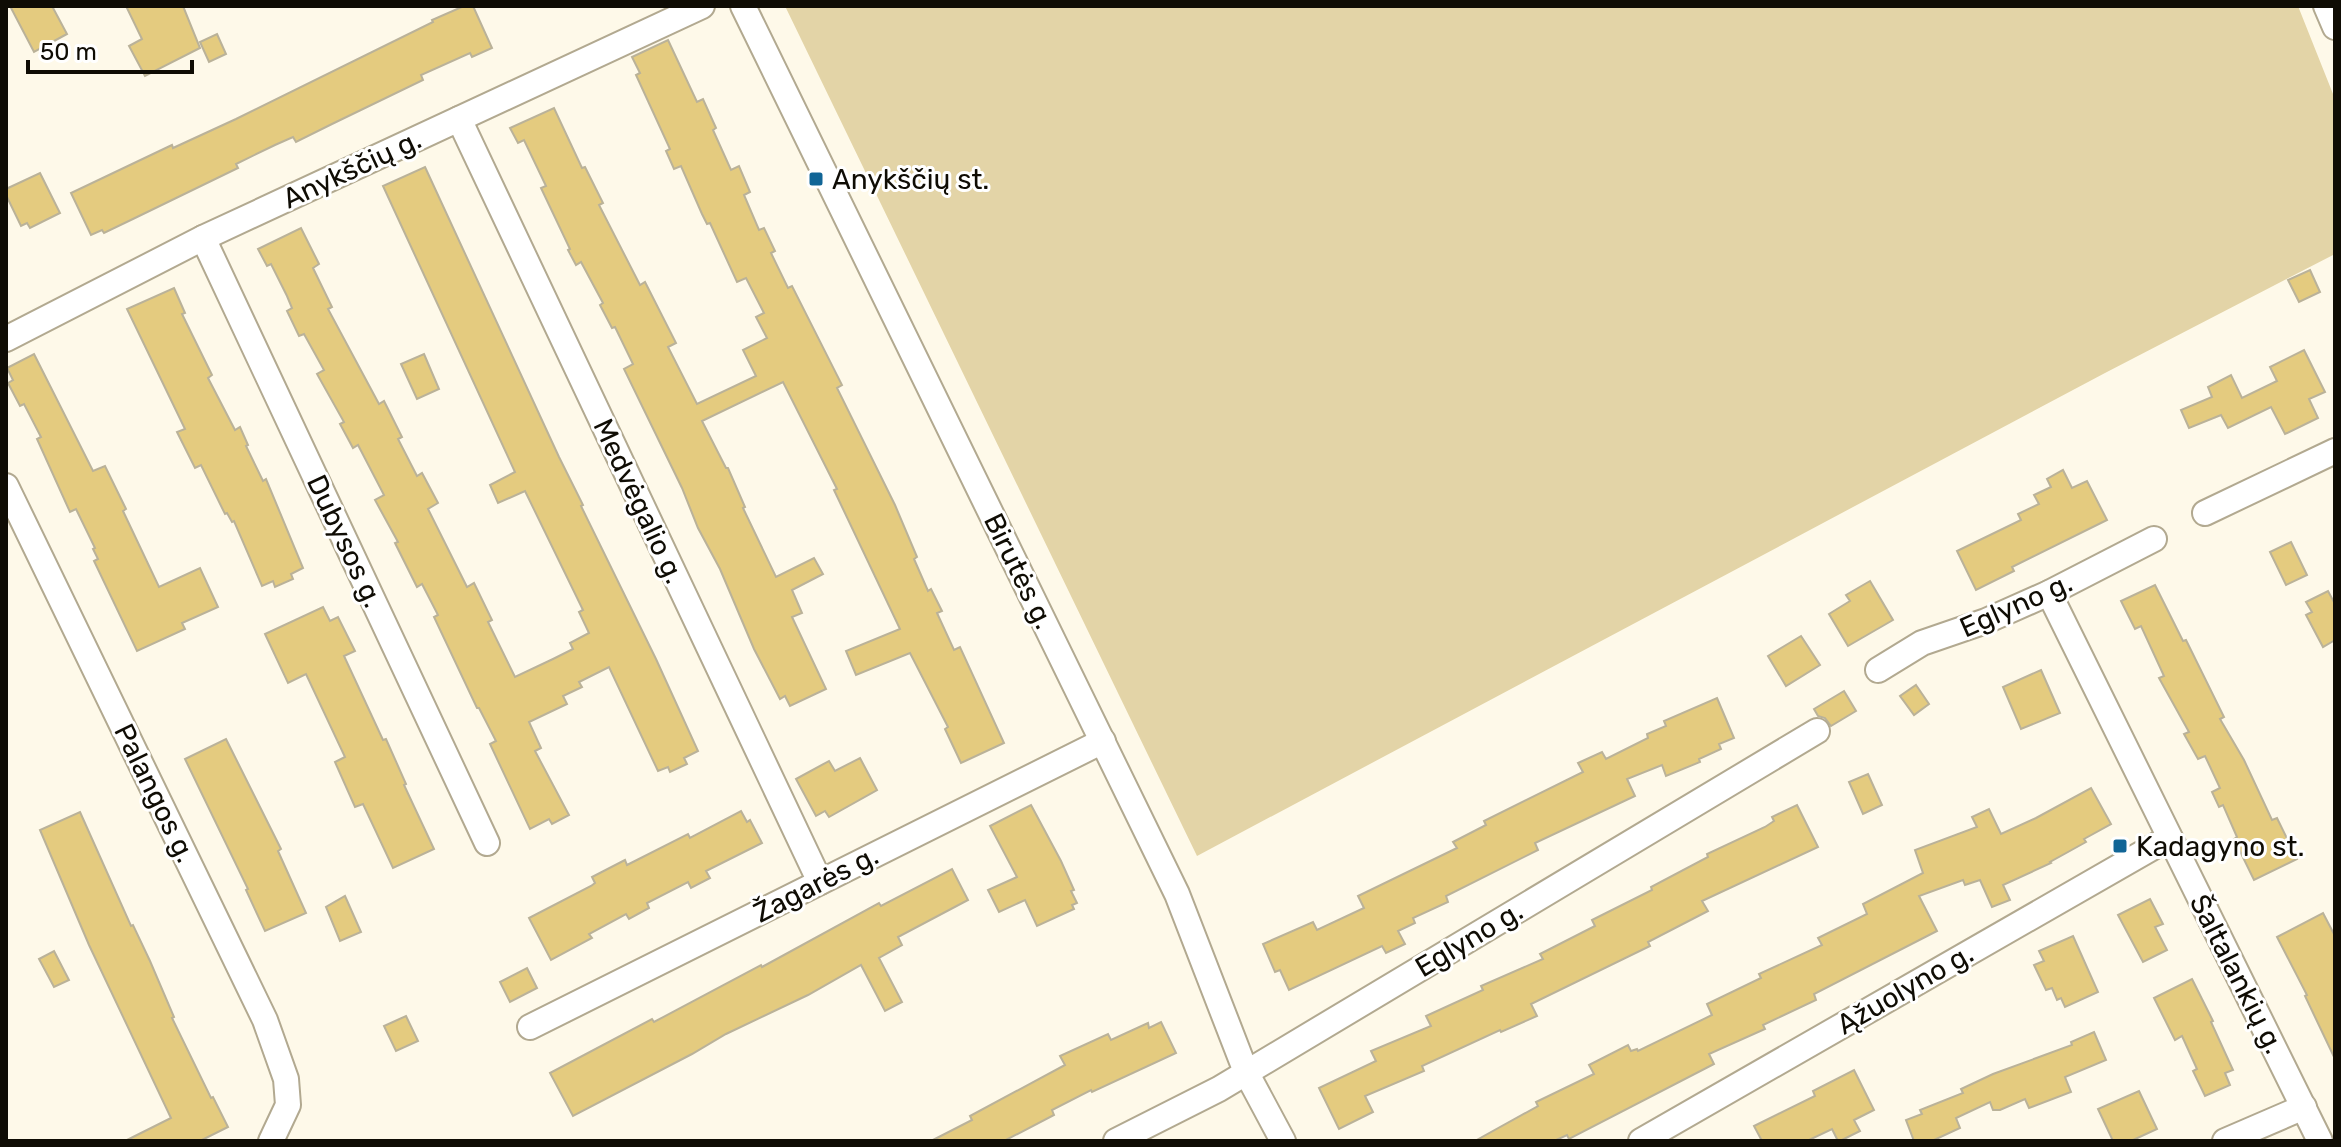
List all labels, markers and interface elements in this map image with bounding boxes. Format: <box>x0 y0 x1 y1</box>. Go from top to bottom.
scale bar <box>28 24 192 74</box>
text: 50 m <box>40 38 97 66</box>
street label: Anykščių g. <box>278 123 426 215</box>
place label: Anykščių st. <box>832 163 989 196</box>
marker: Anykščių st. <box>807 170 825 188</box>
street label: Medvėgalio g. <box>586 413 692 589</box>
street label: Dubysos g. <box>300 469 390 613</box>
street label: Birutės g. <box>977 508 1061 634</box>
street label: Eglyno g. <box>1955 566 2077 644</box>
street label: Palangos g. <box>107 718 203 868</box>
place label: Kadagyno st. <box>2136 830 2305 863</box>
marker: Kadagyno st. <box>2111 837 2129 855</box>
street label: Žagarės g. <box>748 839 884 929</box>
street label: Šaltalankių g. <box>2183 889 2291 1059</box>
street label: Eglyno g. <box>1409 894 1529 984</box>
street label: Ąžuolyno g. <box>1831 937 1979 1041</box>

